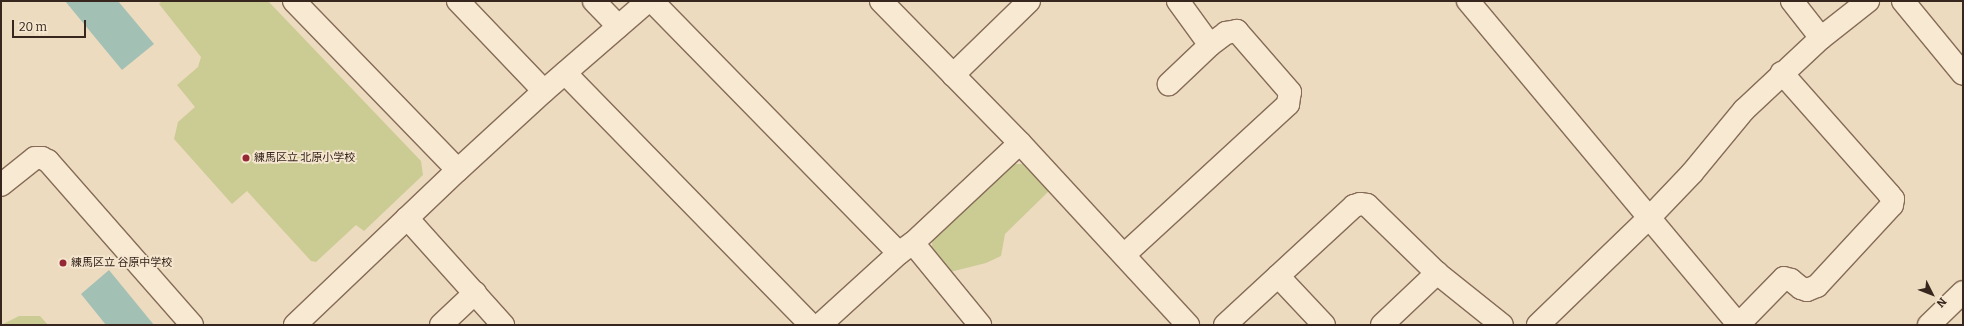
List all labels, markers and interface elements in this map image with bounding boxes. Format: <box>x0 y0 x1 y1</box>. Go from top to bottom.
scale bar <box>14 12 88 38</box>
text: 20 m <box>19 20 47 34</box>
place label: 練馬区立 北原小学校 <box>254 151 355 165</box>
marker: 練馬区立 北原小学校 <box>241 153 251 163</box>
place label: 練馬区立 谷原中学校 <box>71 256 172 270</box>
marker: 練馬区立 谷原中学校 <box>58 258 68 268</box>
north arrow <box>1912 274 1952 314</box>
text: N <box>1934 295 1949 310</box>

